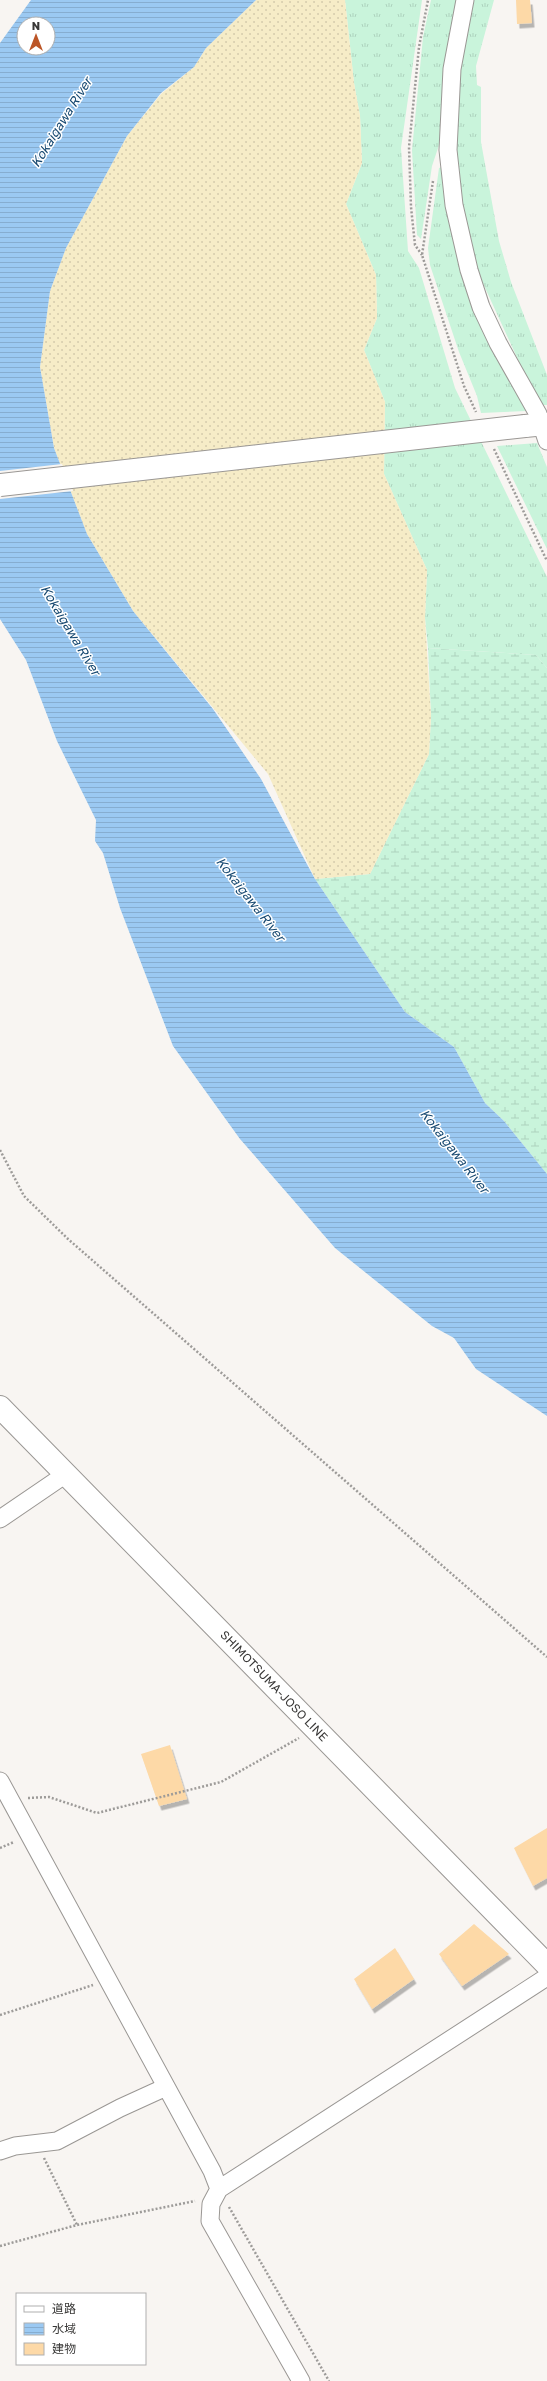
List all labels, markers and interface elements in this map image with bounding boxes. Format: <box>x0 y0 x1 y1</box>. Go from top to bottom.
north arrow <box>16 16 56 56</box>
text: N <box>32 19 40 32</box>
water label: Kokaigawa River <box>27 73 96 170</box>
water label: Kokaigawa River <box>38 582 105 680</box>
water label: Kokaigawa River <box>213 854 290 946</box>
water label: Kokaigawa River <box>417 1106 494 1198</box>
street label: SHIMOTSUMA-JOSO LINE <box>217 1627 331 1744</box>
legend <box>16 2293 146 2365</box>
text: 道路 <box>52 2301 76 2316</box>
text: 水域 <box>52 2321 76 2336</box>
text: 建物 <box>52 2341 76 2356</box>

